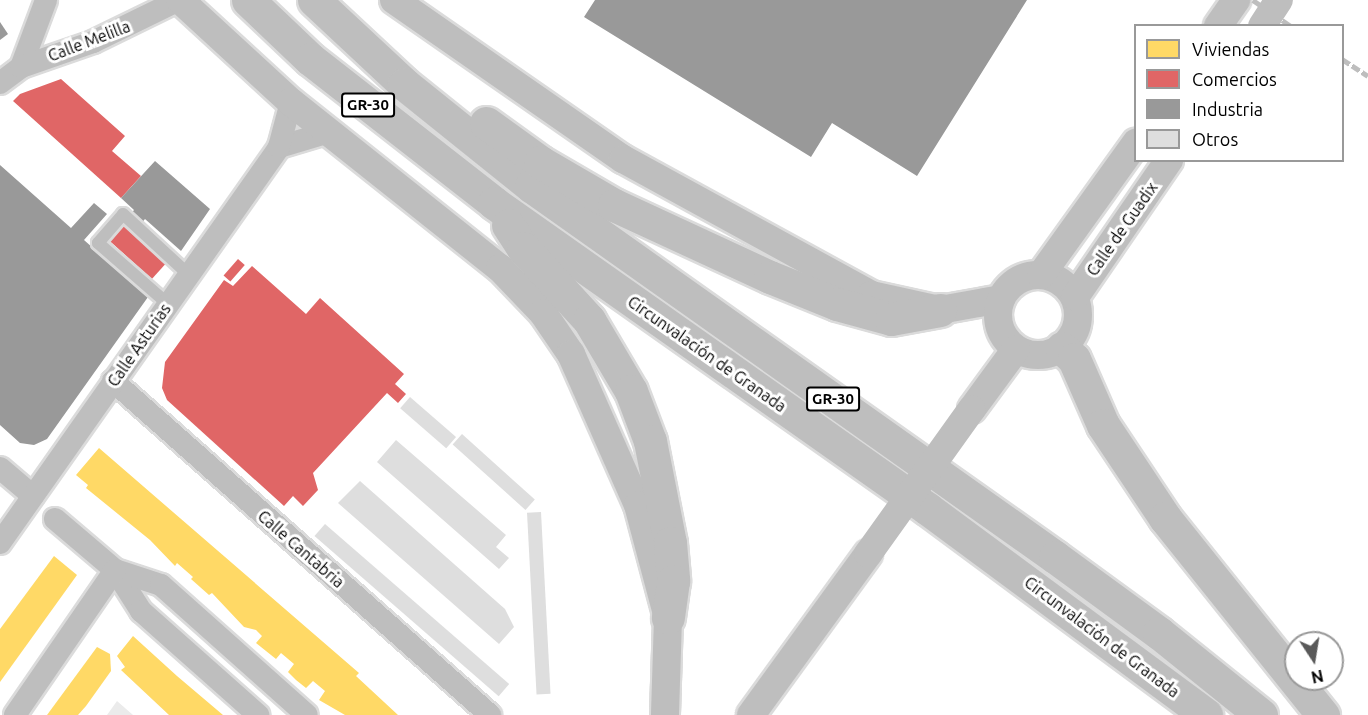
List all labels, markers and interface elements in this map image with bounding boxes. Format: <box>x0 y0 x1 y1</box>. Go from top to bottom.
street label: Calle Melilla <box>45 17 133 65</box>
legend <box>1134 24 1344 162</box>
text: Viviendas <box>1192 39 1269 59</box>
text: Comercios <box>1192 69 1277 89</box>
road number: GR-30 <box>341 93 395 117</box>
text: Industria <box>1192 99 1263 119</box>
text: Otros <box>1192 129 1238 149</box>
street label: Calle de Guadix <box>1083 178 1161 280</box>
street label: Circunvalación de Granada <box>624 292 790 416</box>
street label: Calle Asturias <box>103 300 175 390</box>
road number: GR-30 <box>806 387 860 411</box>
street label: Calle Cantabria <box>254 506 348 592</box>
street label: Circunvalación de Granada <box>1021 572 1183 702</box>
north arrow <box>1284 631 1344 691</box>
text: N <box>1310 667 1325 687</box>

